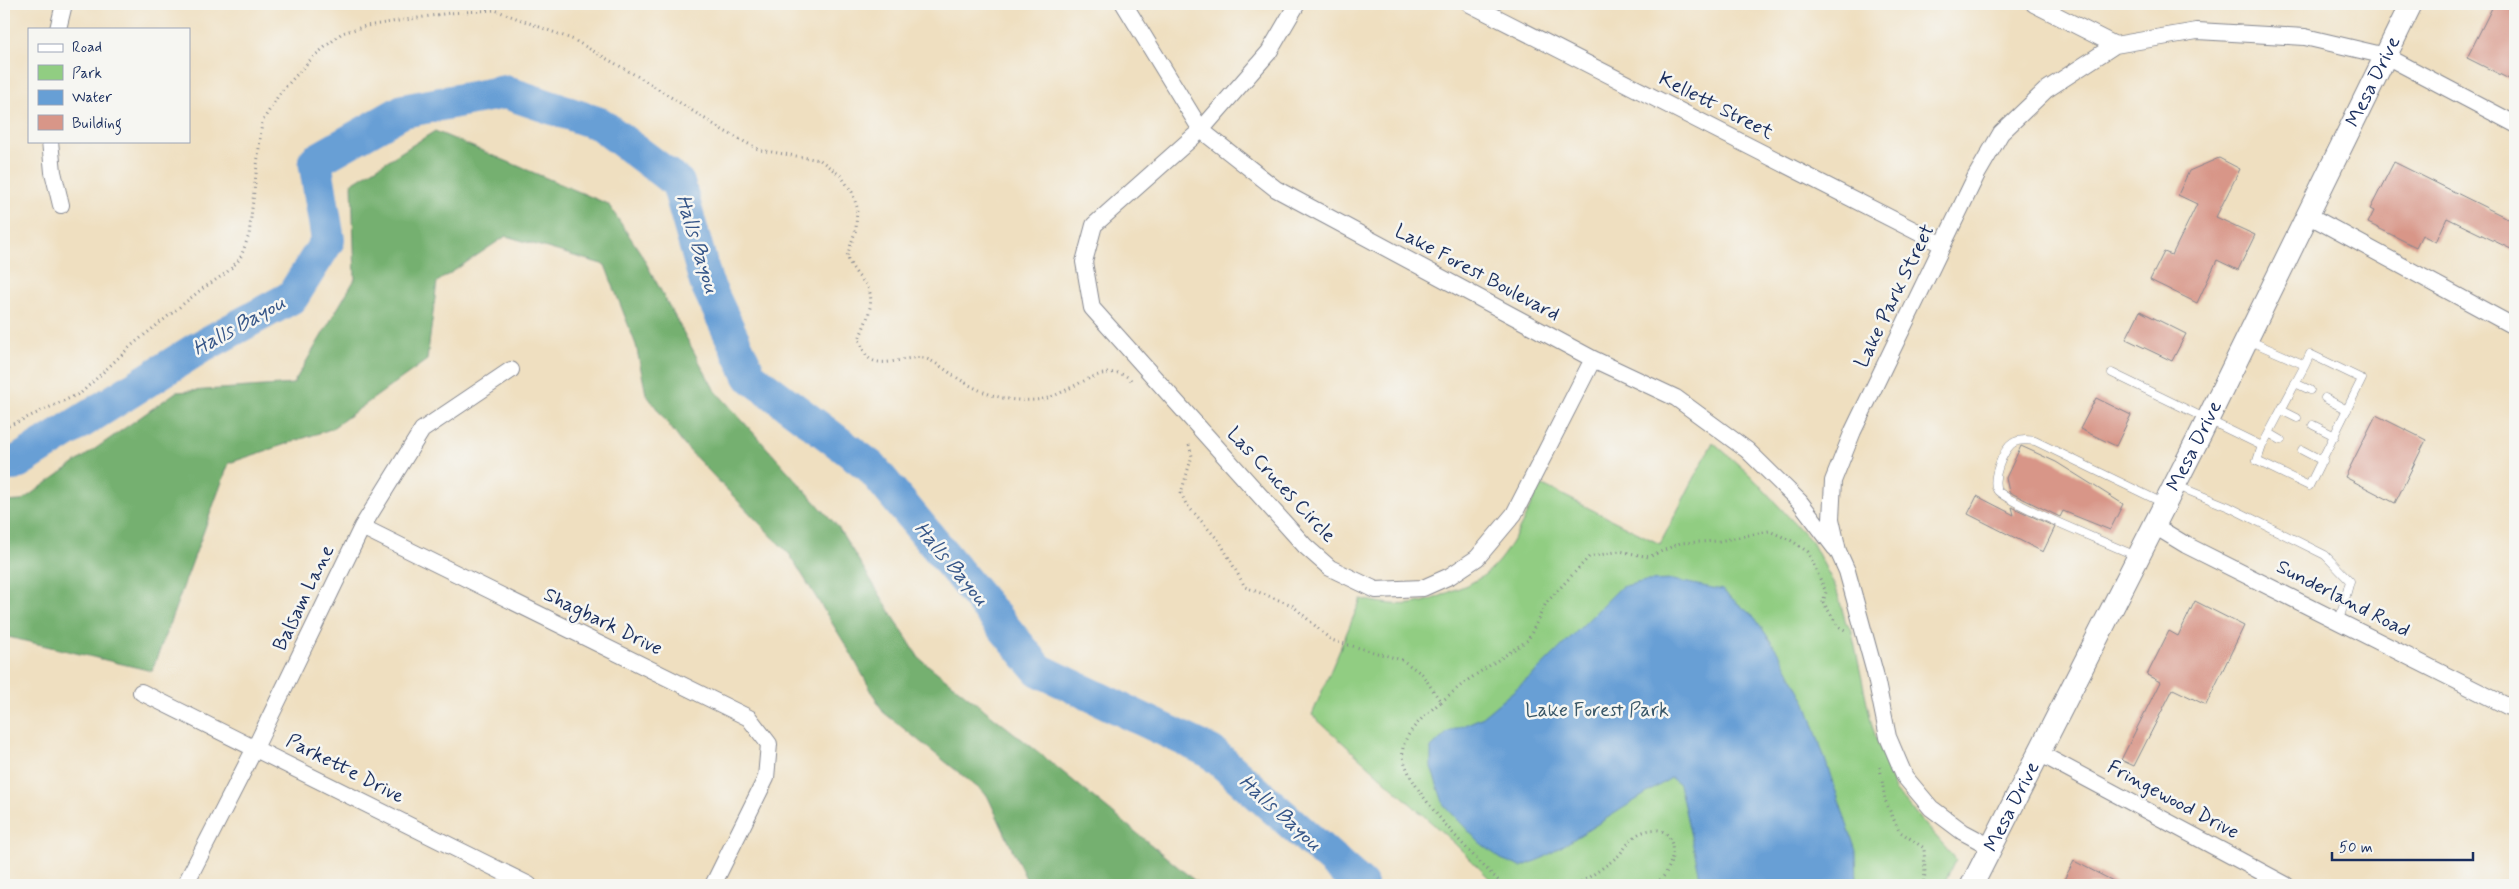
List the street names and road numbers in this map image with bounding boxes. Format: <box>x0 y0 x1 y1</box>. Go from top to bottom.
street label: Mesa Drive <box>2339 31 2407 132</box>
street label: Kellett Street <box>1654 65 1778 147</box>
street label: Lake Forest Boulevard <box>1390 218 1564 328</box>
street label: Lake Park Street <box>1849 220 1941 372</box>
street label: Mesa Drive <box>2160 396 2228 496</box>
street label: Las Cruces Circle <box>1220 421 1342 549</box>
street label: Balsam Lane <box>267 540 341 655</box>
street label: Sunderland Road <box>2272 554 2414 644</box>
street label: Shagbark Drive <box>539 582 667 663</box>
street label: Parkette Drive <box>281 728 409 810</box>
street label: Fringewood Drive <box>2102 754 2244 846</box>
street label: Mesa Drive <box>1978 756 2046 856</box>

